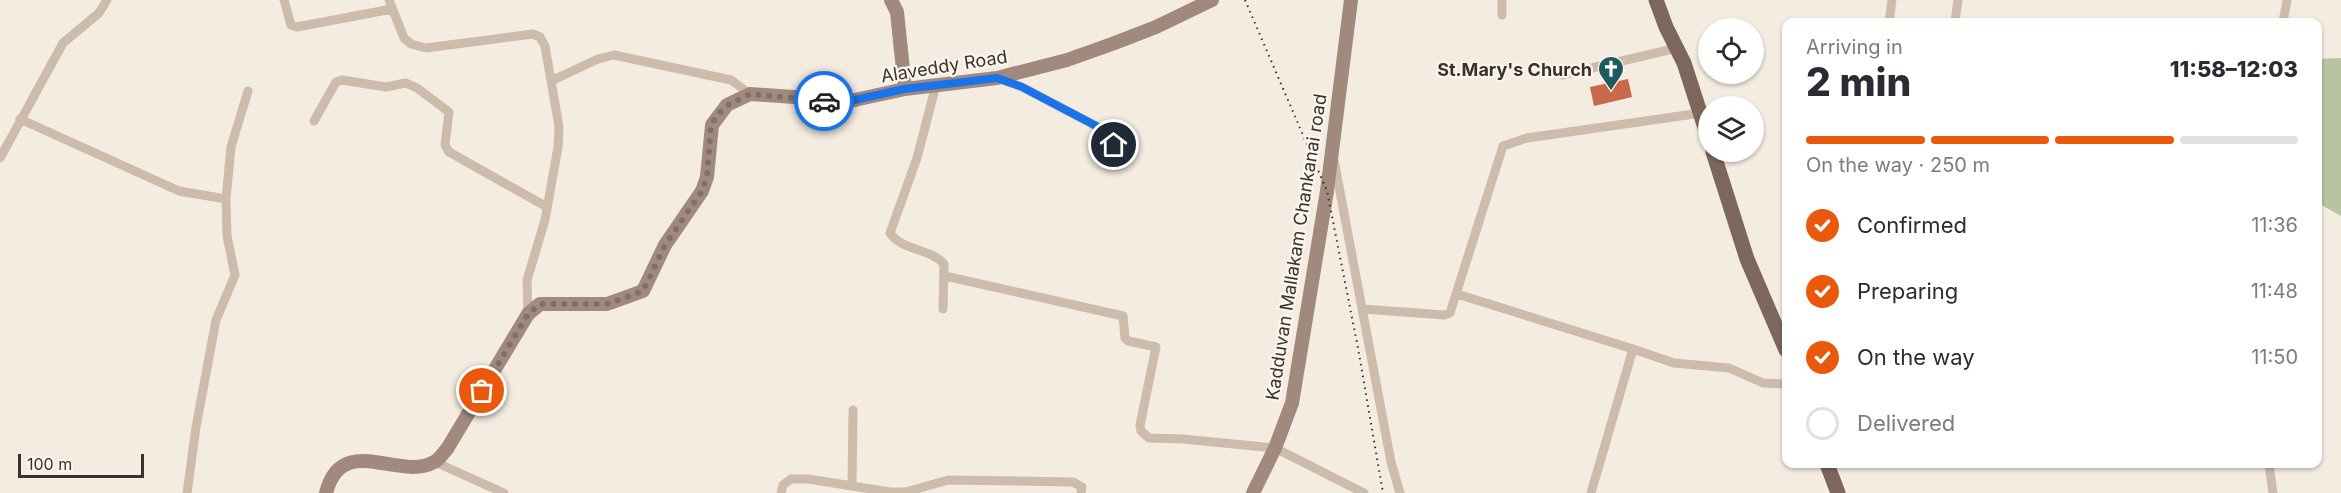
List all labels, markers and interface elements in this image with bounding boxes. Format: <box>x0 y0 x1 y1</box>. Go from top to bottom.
map controls <box>1698 18 1764 162</box>
button: locate <box>1698 18 1764 84</box>
text: Arriving in <box>1806 35 1903 59</box>
street label: Alaveddy Road <box>879 46 1009 86</box>
church icon: St.Mary's Church <box>1596 54 1626 92</box>
text: 11:58–12:03 <box>2170 56 2298 82</box>
text: 2 min <box>1806 58 1911 105</box>
place label: St.Mary's Church <box>1437 59 1592 80</box>
courier <box>794 71 854 131</box>
icon: car <box>808 85 841 118</box>
street label: Kadduvan Mallakam Chankanai road <box>1261 92 1331 402</box>
button: layers <box>1698 96 1764 162</box>
pin <box>1088 119 1139 170</box>
icon: home <box>1097 128 1130 161</box>
text: On the way · 250 m <box>1806 153 1990 177</box>
icon: check <box>1806 209 1839 242</box>
text: Confirmed <box>1857 212 1967 238</box>
text: 11:36 <box>2251 213 2298 237</box>
icon: check <box>1806 275 1839 308</box>
text: Preparing <box>1857 278 1958 304</box>
text: 11:48 <box>2251 279 2298 303</box>
icon: check <box>1806 341 1839 374</box>
text: On the way <box>1857 344 1975 370</box>
text: 11:50 <box>2251 345 2298 369</box>
pin <box>456 365 507 416</box>
icon: bag <box>465 374 498 407</box>
text: Delivered <box>1857 410 1955 436</box>
scale bar <box>18 451 144 478</box>
text: 100 m <box>27 454 72 474</box>

